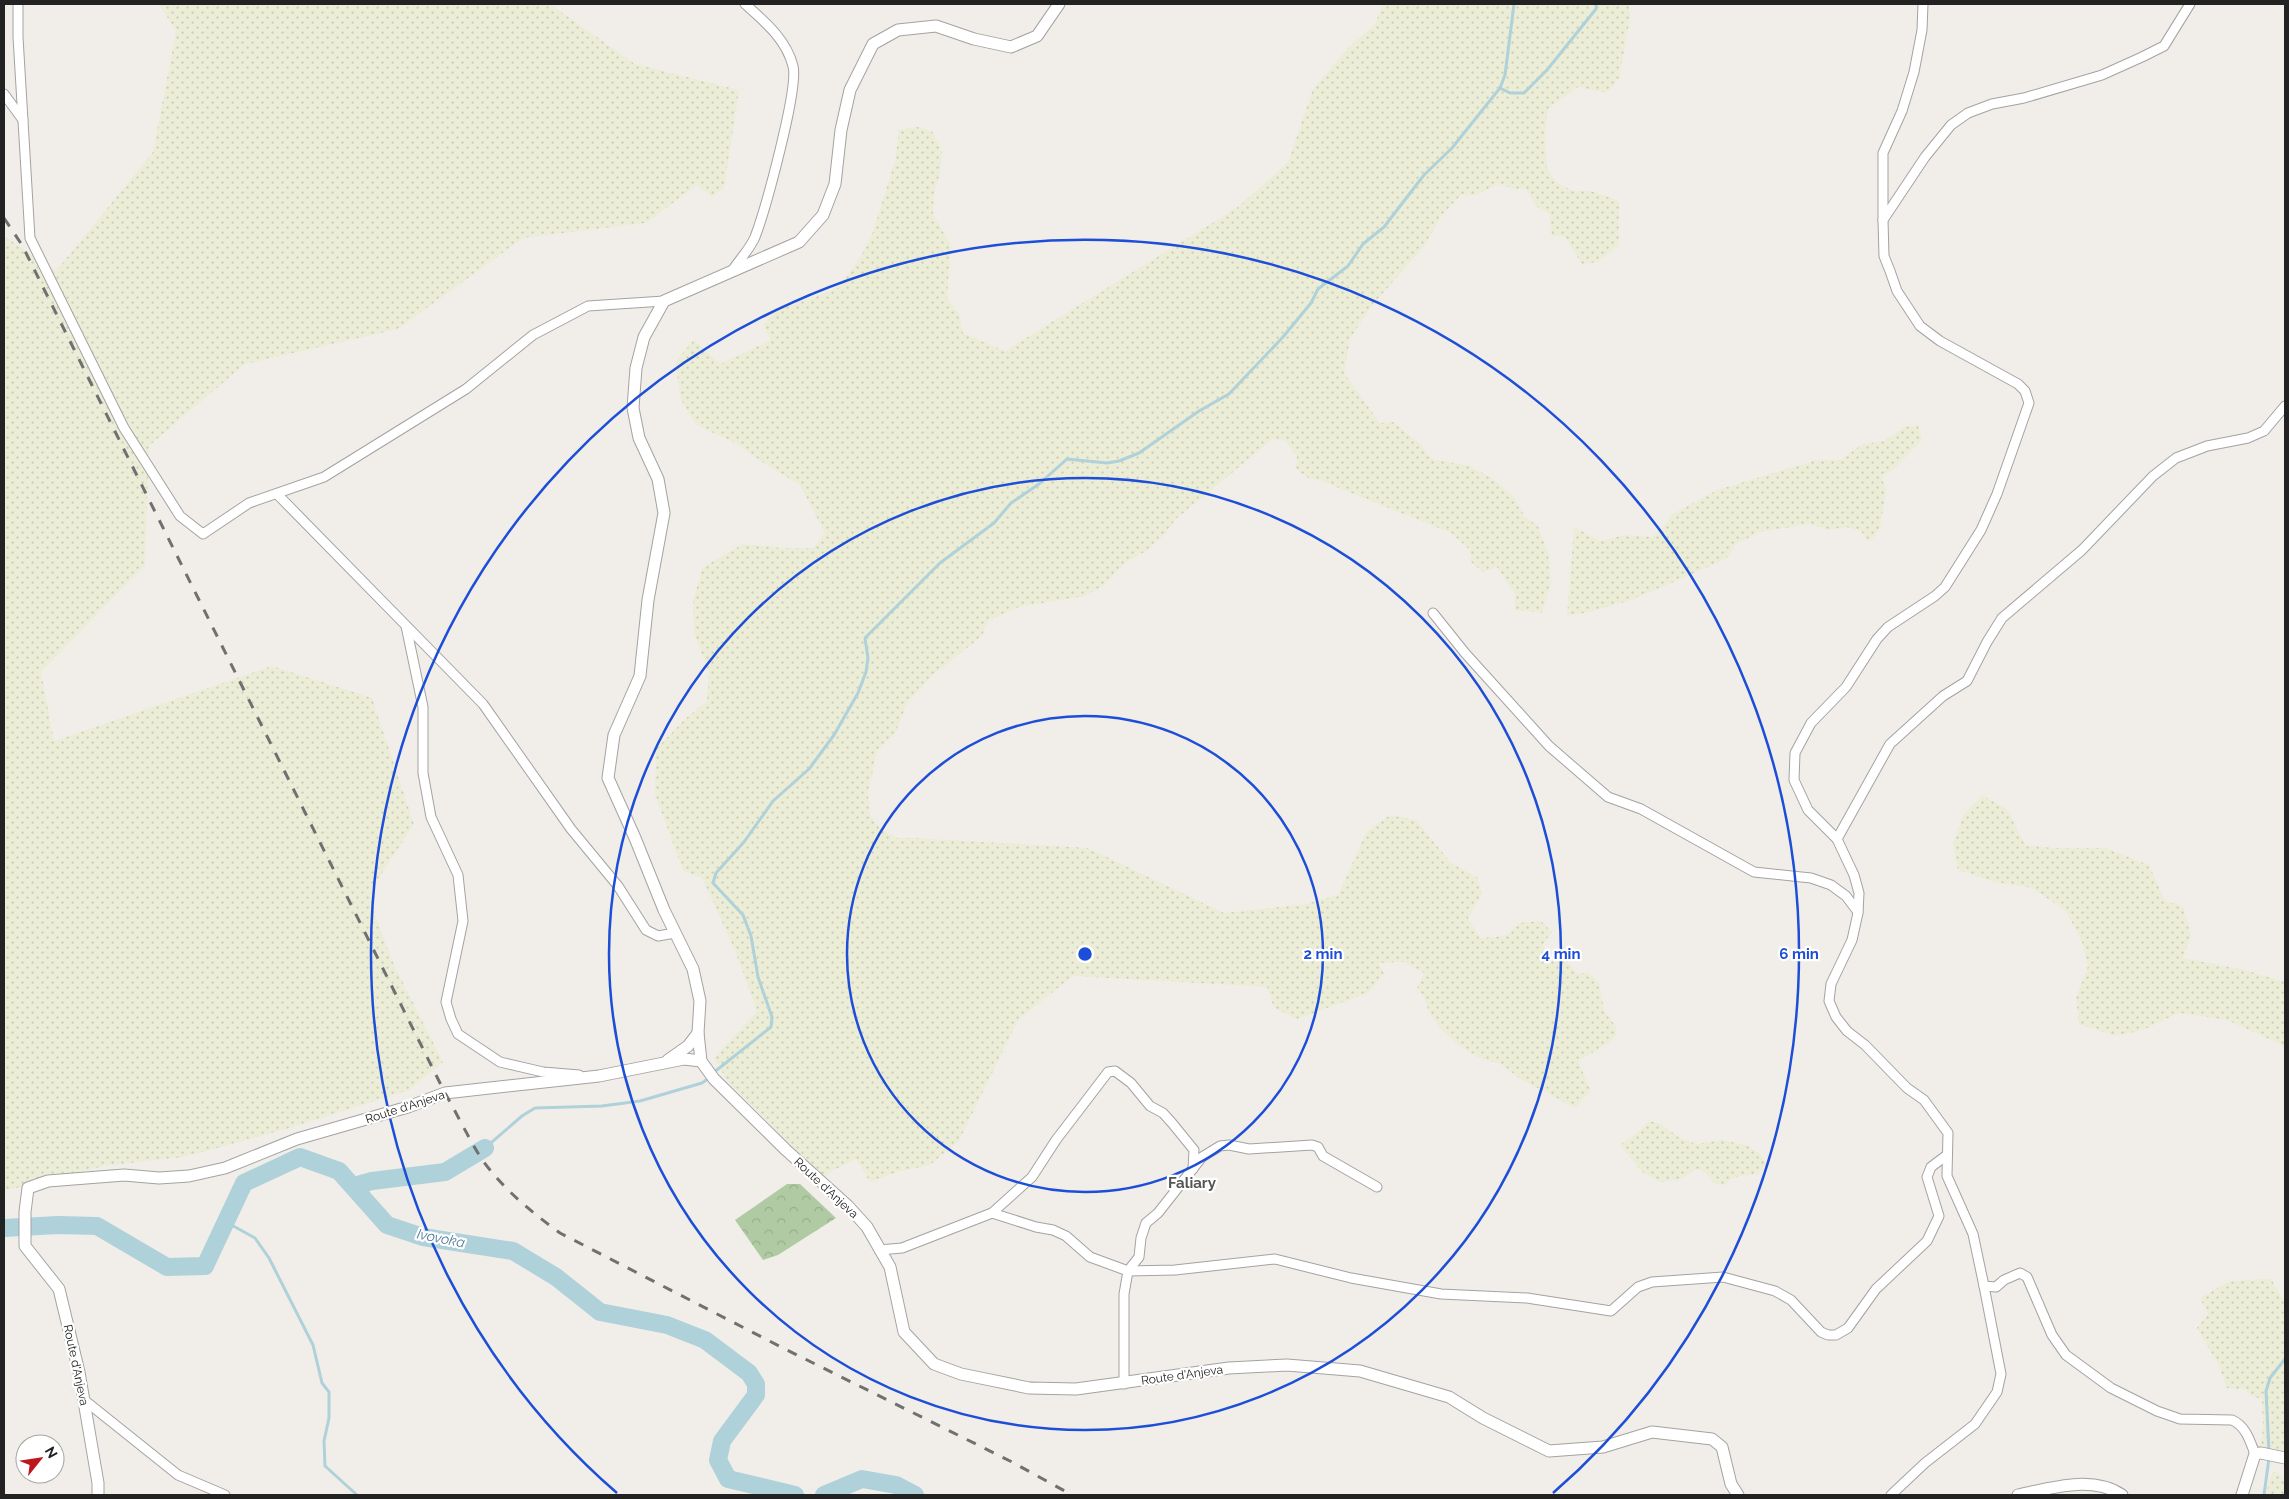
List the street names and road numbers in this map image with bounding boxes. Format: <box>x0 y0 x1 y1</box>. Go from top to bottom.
street label: Route d'Anjeva <box>364 1088 446 1126</box>
street label: Route d'Anjeva <box>791 1155 861 1221</box>
street label: Route d'Anjeva <box>61 1323 91 1407</box>
street label: Route d'Anjeva <box>1140 1362 1224 1388</box>

